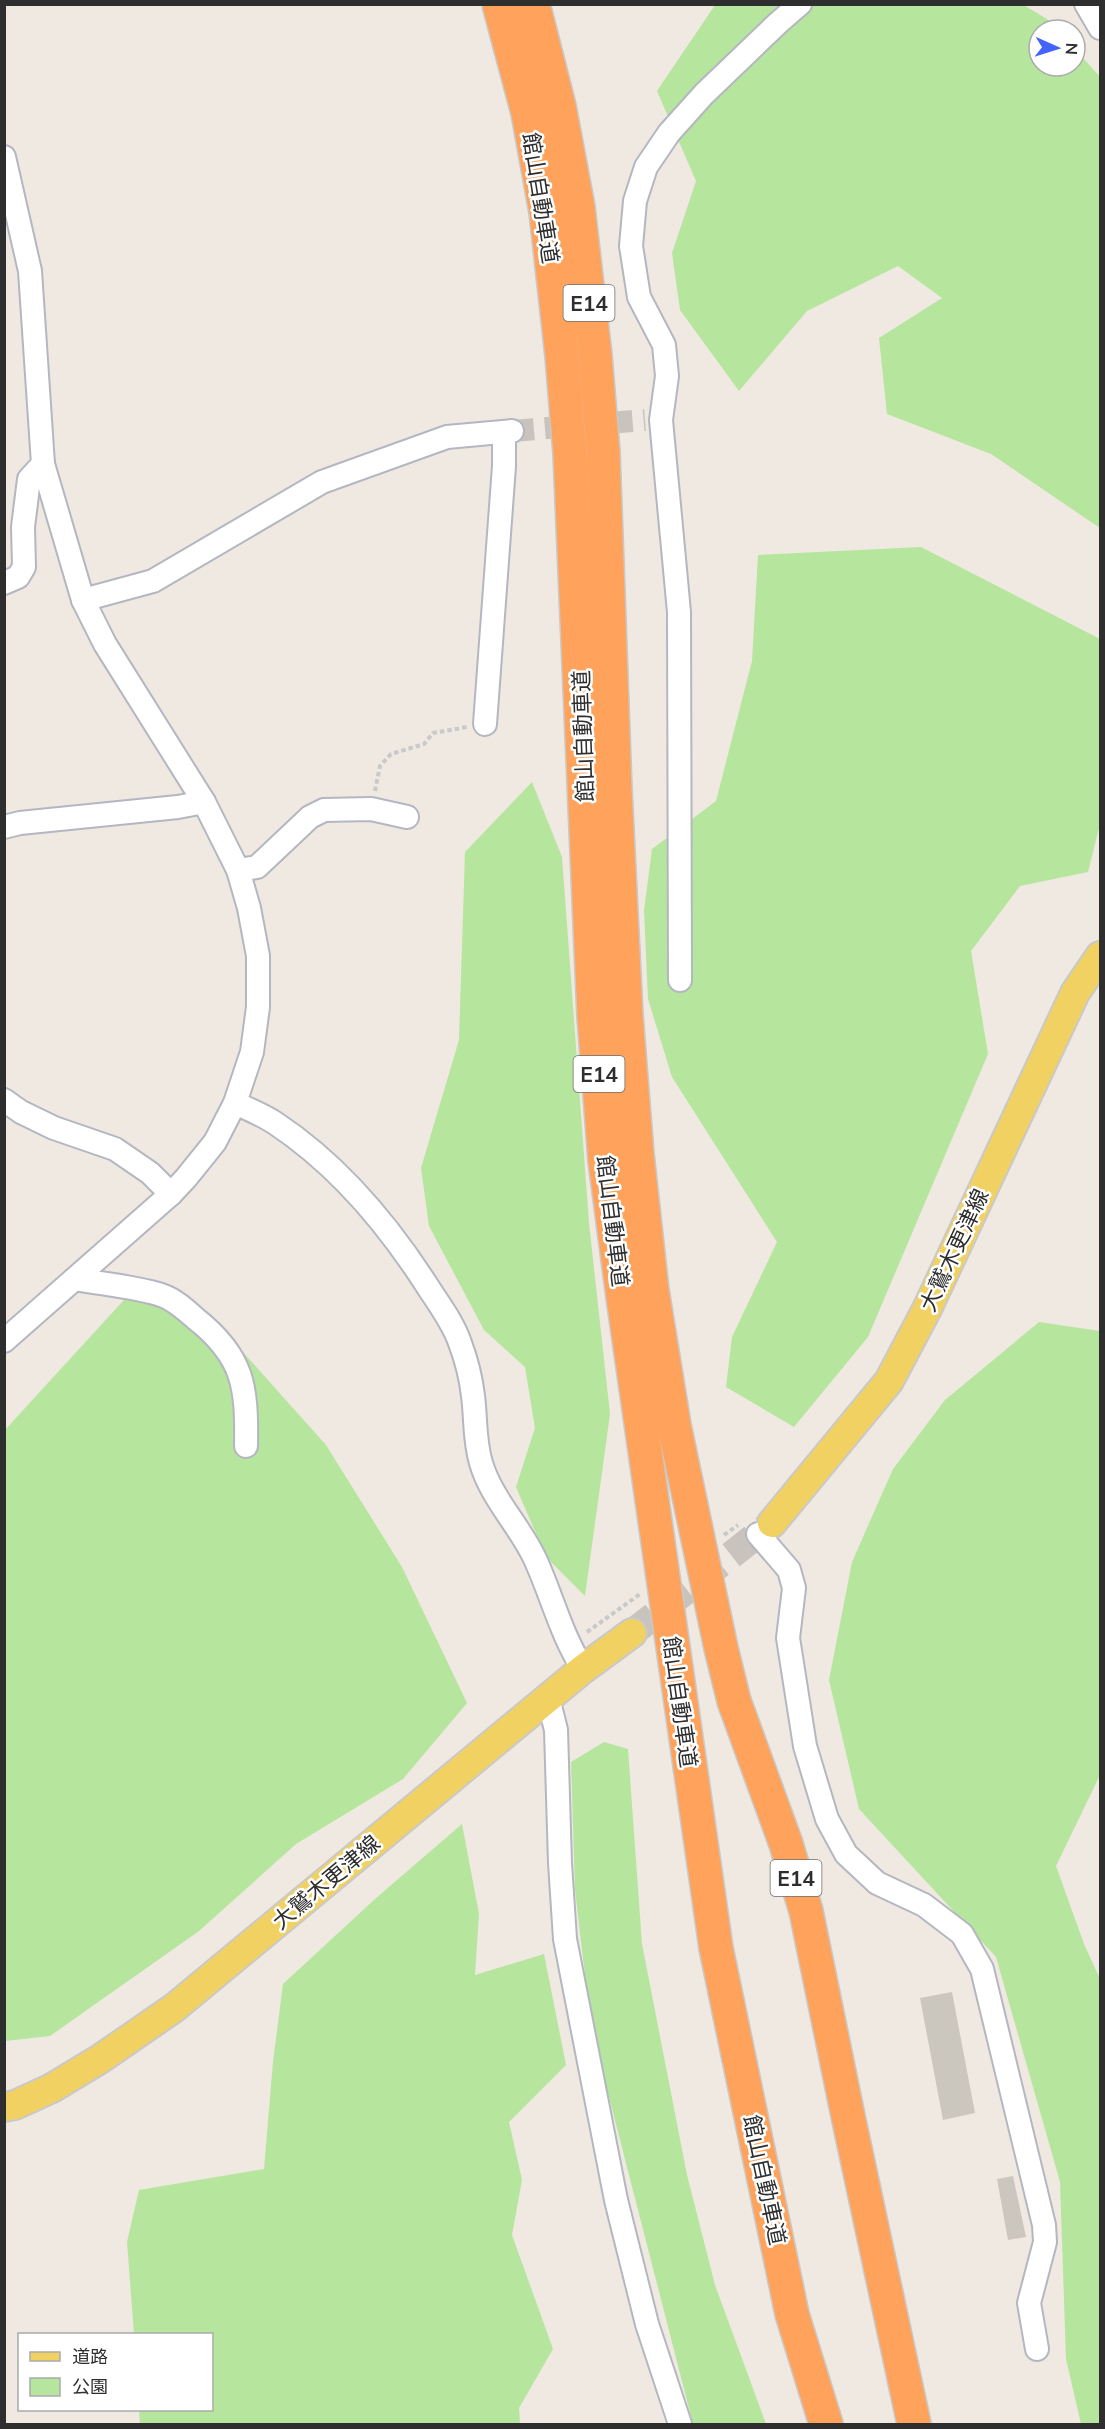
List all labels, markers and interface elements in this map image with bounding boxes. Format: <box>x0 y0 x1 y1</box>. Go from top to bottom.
north arrow <box>1027 18 1087 78</box>
text: N <box>1062 42 1082 55</box>
street label: 館山自動車道 <box>517 131 565 265</box>
road number: E14 <box>564 285 614 321</box>
street label: 館山自動車道 <box>567 670 599 802</box>
road number: E14 <box>574 1056 624 1092</box>
street label: 館山自動車道 <box>591 1154 635 1288</box>
street label: 大鷲木更津線 <box>913 1184 995 1316</box>
street label: 館山自動車道 <box>657 1635 703 1769</box>
street label: 大鷲木更津線 <box>266 1829 386 1935</box>
road number: E14 <box>770 1860 822 1896</box>
street label: 館山自動車道 <box>738 2113 792 2247</box>
legend <box>18 2333 213 2411</box>
text: 道路 <box>72 2345 108 2368</box>
text: 公園 <box>72 2375 108 2398</box>

